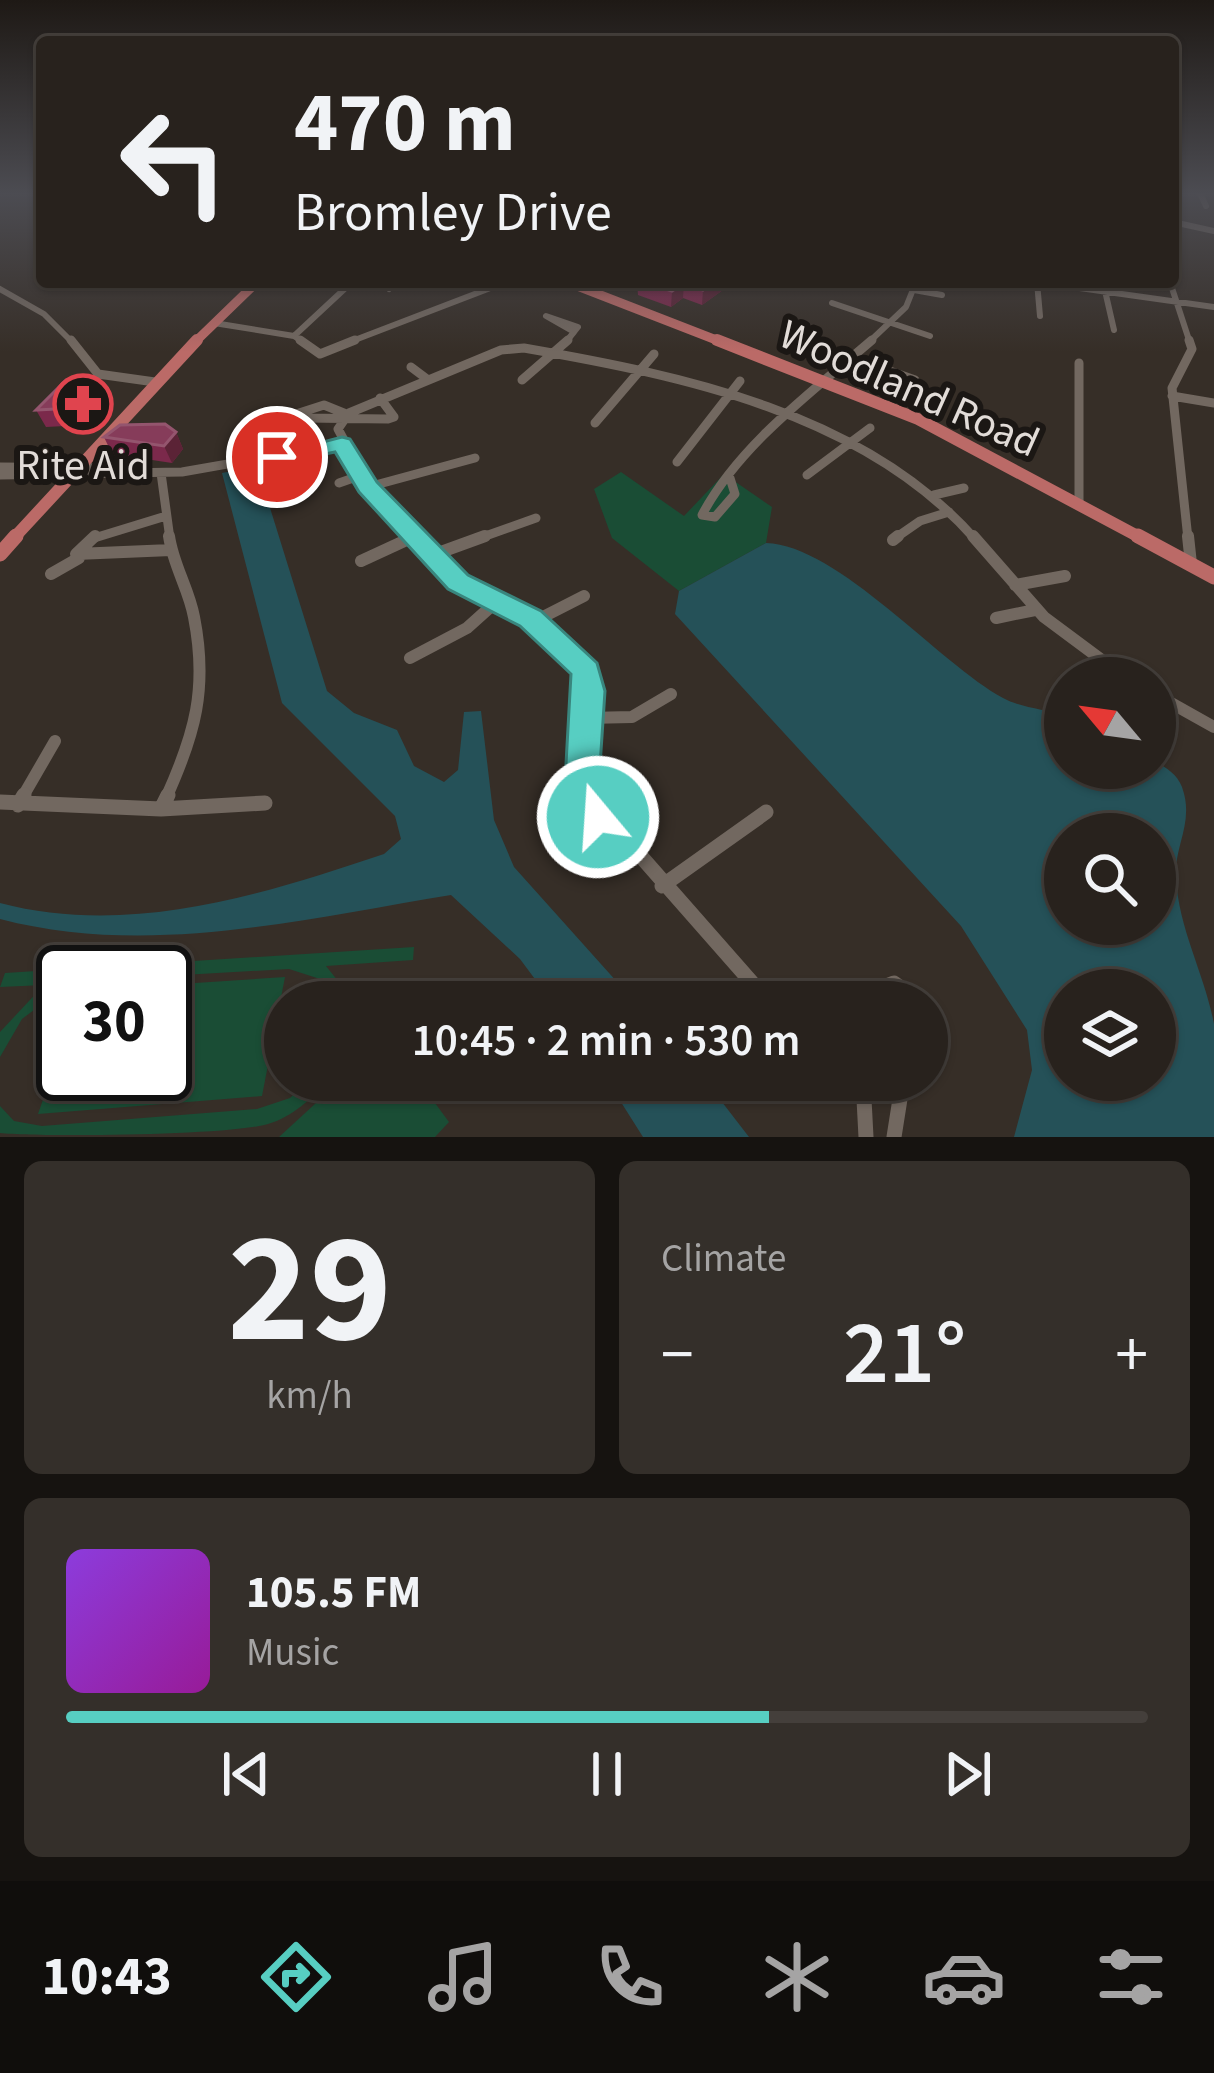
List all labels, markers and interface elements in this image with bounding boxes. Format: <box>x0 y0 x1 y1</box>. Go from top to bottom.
text: 470 m <box>294 64 516 184</box>
icon: left <box>96 84 252 240</box>
text: Bromley Drive <box>294 175 612 252</box>
street label: Woodland Road <box>770 305 1048 473</box>
pharmacy icon: Rite Aid <box>52 373 114 435</box>
pin <box>226 406 328 508</box>
icon: arrive <box>244 424 310 490</box>
place label: Rite Aid <box>16 436 150 496</box>
north arrow <box>1044 657 1176 789</box>
map controls <box>1044 657 1176 1101</box>
position arrow <box>535 754 661 880</box>
button: search <box>1044 813 1176 945</box>
speed limit sign: 30 <box>36 945 192 1101</box>
button: layers <box>1044 969 1176 1101</box>
text: 10:45 · 2 min · 530 m <box>412 1009 800 1073</box>
text: 29 <box>227 1179 392 1401</box>
text: Climate <box>661 1231 786 1287</box>
text: 21° <box>843 1290 966 1418</box>
text: − <box>661 1308 694 1402</box>
text: + <box>1115 1308 1148 1402</box>
text: km/h <box>266 1368 353 1424</box>
text: 105.5 FM <box>246 1561 421 1625</box>
text: Music <box>246 1625 339 1681</box>
icon: previous <box>213 1741 279 1807</box>
icon: pause <box>574 1741 640 1807</box>
icon: next <box>935 1741 1001 1807</box>
icon: directions <box>254 1935 338 2019</box>
icon: music <box>421 1935 505 2019</box>
icon: phone <box>588 1935 672 2019</box>
icon: climate <box>755 1935 839 2019</box>
icon: car <box>922 1935 1006 2019</box>
icon: filters <box>1089 1935 1173 2019</box>
text: 10:43 <box>41 1939 172 2016</box>

